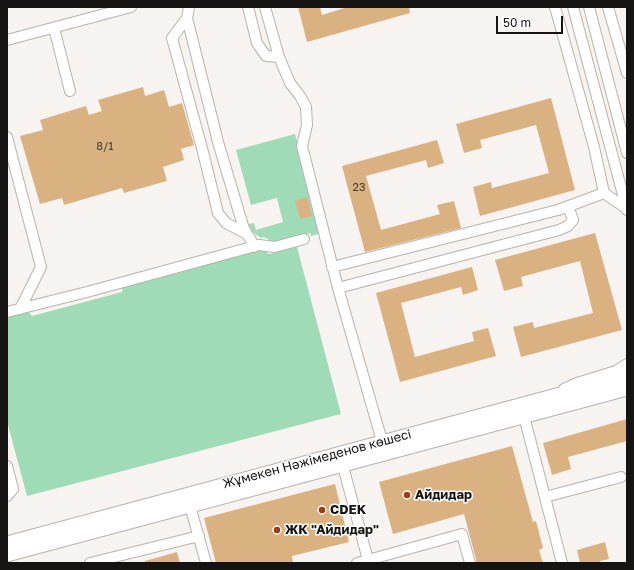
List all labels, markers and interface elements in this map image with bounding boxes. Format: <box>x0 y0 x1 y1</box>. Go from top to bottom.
scale bar <box>498 8 565 34</box>
text: 50 m <box>503 15 531 30</box>
house number: 8/1 <box>96 140 114 154</box>
house number: 23 <box>353 181 365 195</box>
street label: Жұмекен Нәжімеденов көшесі <box>221 426 413 492</box>
place label: Айдидар <box>415 487 472 503</box>
marker: Айдидар <box>402 490 412 500</box>
place label: CDEK <box>330 502 366 518</box>
marker: CDEK <box>317 505 327 515</box>
place label: ЖК "Айдидар" <box>285 522 379 538</box>
marker: ЖК "Айдидар" <box>272 525 282 535</box>

